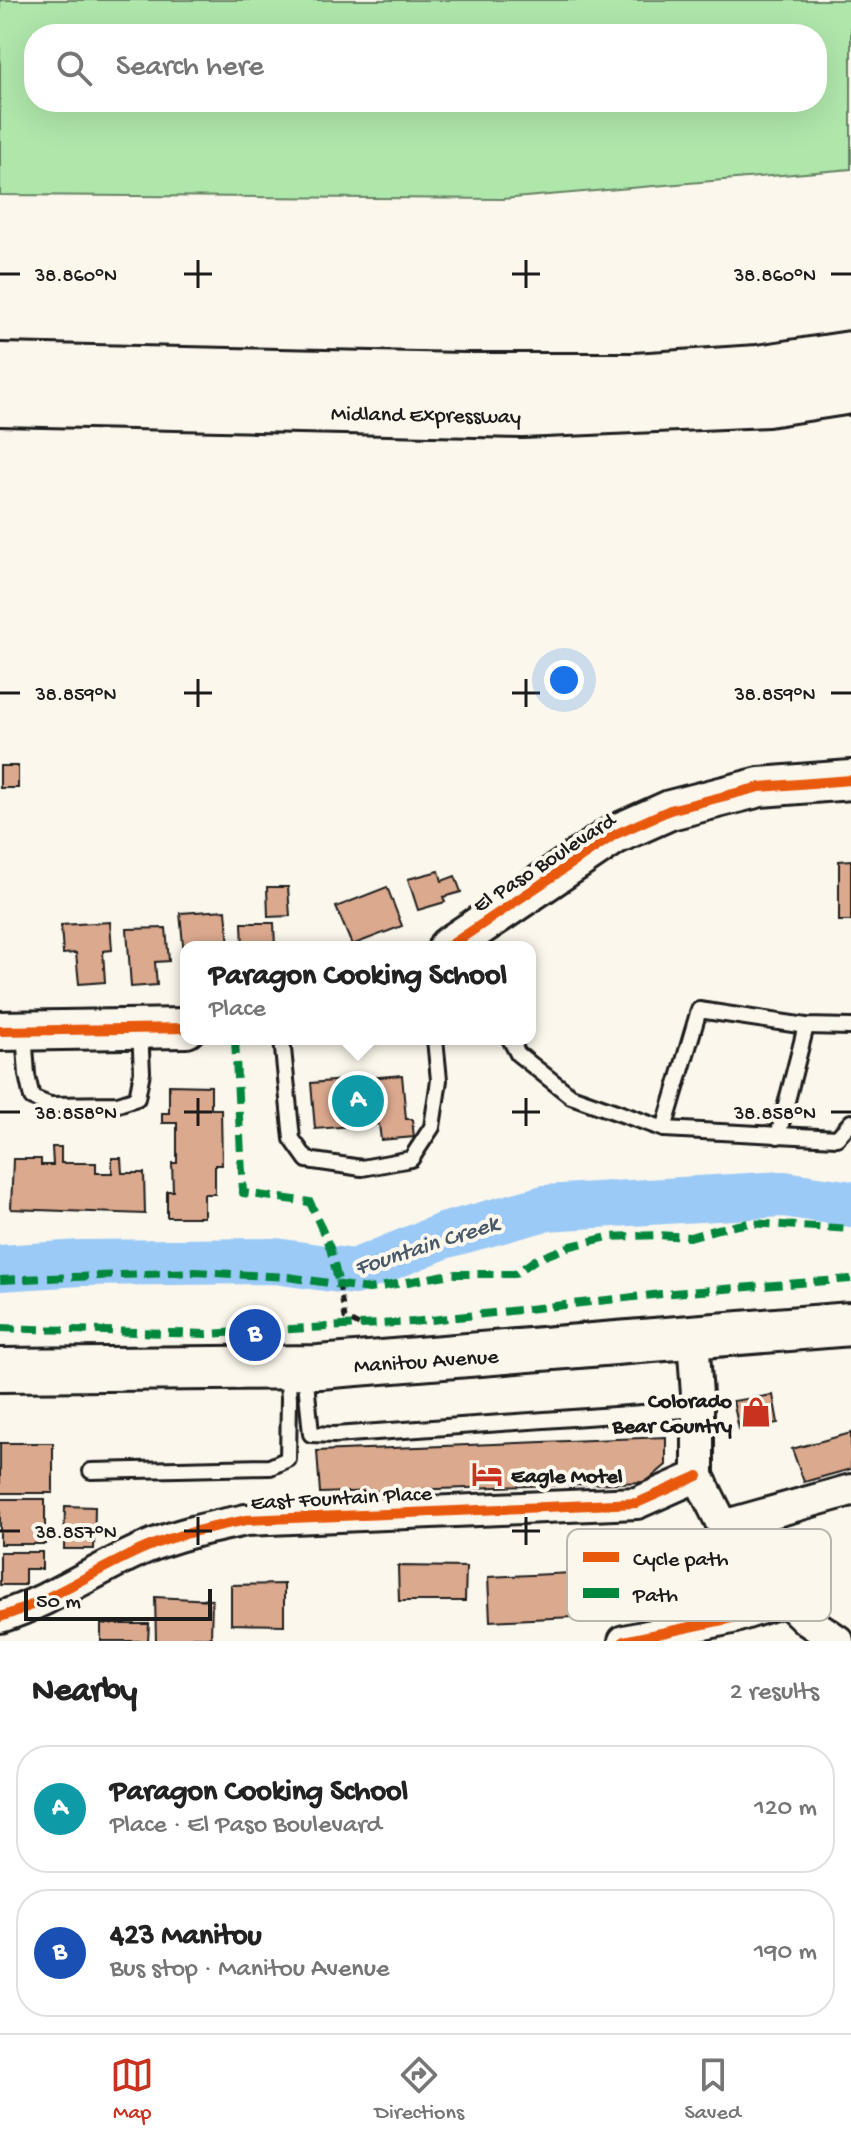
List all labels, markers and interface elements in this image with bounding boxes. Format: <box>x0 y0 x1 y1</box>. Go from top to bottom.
search box <box>24 24 827 112</box>
icon: search <box>52 46 96 90</box>
text: Search here <box>116 51 264 86</box>
text: 38.860°N <box>34 266 117 289</box>
text: 38.860°N <box>733 266 816 289</box>
street label: Midland Expressway <box>331 402 521 432</box>
your location <box>544 660 584 700</box>
text: 38.859°N <box>34 685 117 708</box>
text: 38.859°N <box>733 685 816 708</box>
street label: El Paso Boulevard <box>469 807 623 920</box>
popup <box>180 941 536 1045</box>
text: Paragon Cooking School <box>209 960 507 995</box>
text: Place <box>209 995 266 1026</box>
pin: A <box>332 1071 384 1131</box>
text: 38.858°N <box>34 1104 117 1127</box>
text: 38.858°N <box>733 1104 816 1127</box>
water label: Fountain Creek <box>351 1210 505 1284</box>
pin: B <box>229 1305 281 1365</box>
street label: Manitou Avenue <box>353 1345 500 1381</box>
place label: Colorado Bear Country <box>611 1390 733 1441</box>
shop icon: Colorado Bear Country <box>739 1395 773 1429</box>
hotel icon: Eagle Motel <box>470 1457 504 1491</box>
place label: Eagle Motel <box>511 1465 623 1491</box>
street label: East Fountain Place <box>250 1482 433 1518</box>
text: 38.857°N <box>34 1523 117 1546</box>
legend <box>567 1529 831 1621</box>
text: Cycle path <box>633 1548 729 1574</box>
text: Path <box>632 1584 678 1610</box>
scale bar <box>24 1585 212 1621</box>
text: 50 m <box>36 1590 81 1616</box>
text: Nearby <box>32 1673 137 1713</box>
text: 2 results <box>730 1678 819 1709</box>
text: Paragon Cooking School <box>110 1776 408 1811</box>
text: A <box>52 1794 68 1825</box>
text: 120 m <box>754 1794 817 1825</box>
text: Place · El Paso Boulevard <box>110 1811 382 1842</box>
text: 423 Manitou <box>110 1920 262 1955</box>
text: B <box>53 1938 67 1969</box>
text: 190 m <box>754 1938 817 1969</box>
text: Bus stop · Manitou Avenue <box>110 1955 389 1986</box>
tab: Map <box>110 2053 154 2127</box>
tab: Directions <box>375 2053 464 2127</box>
tab: Saved <box>684 2053 741 2127</box>

